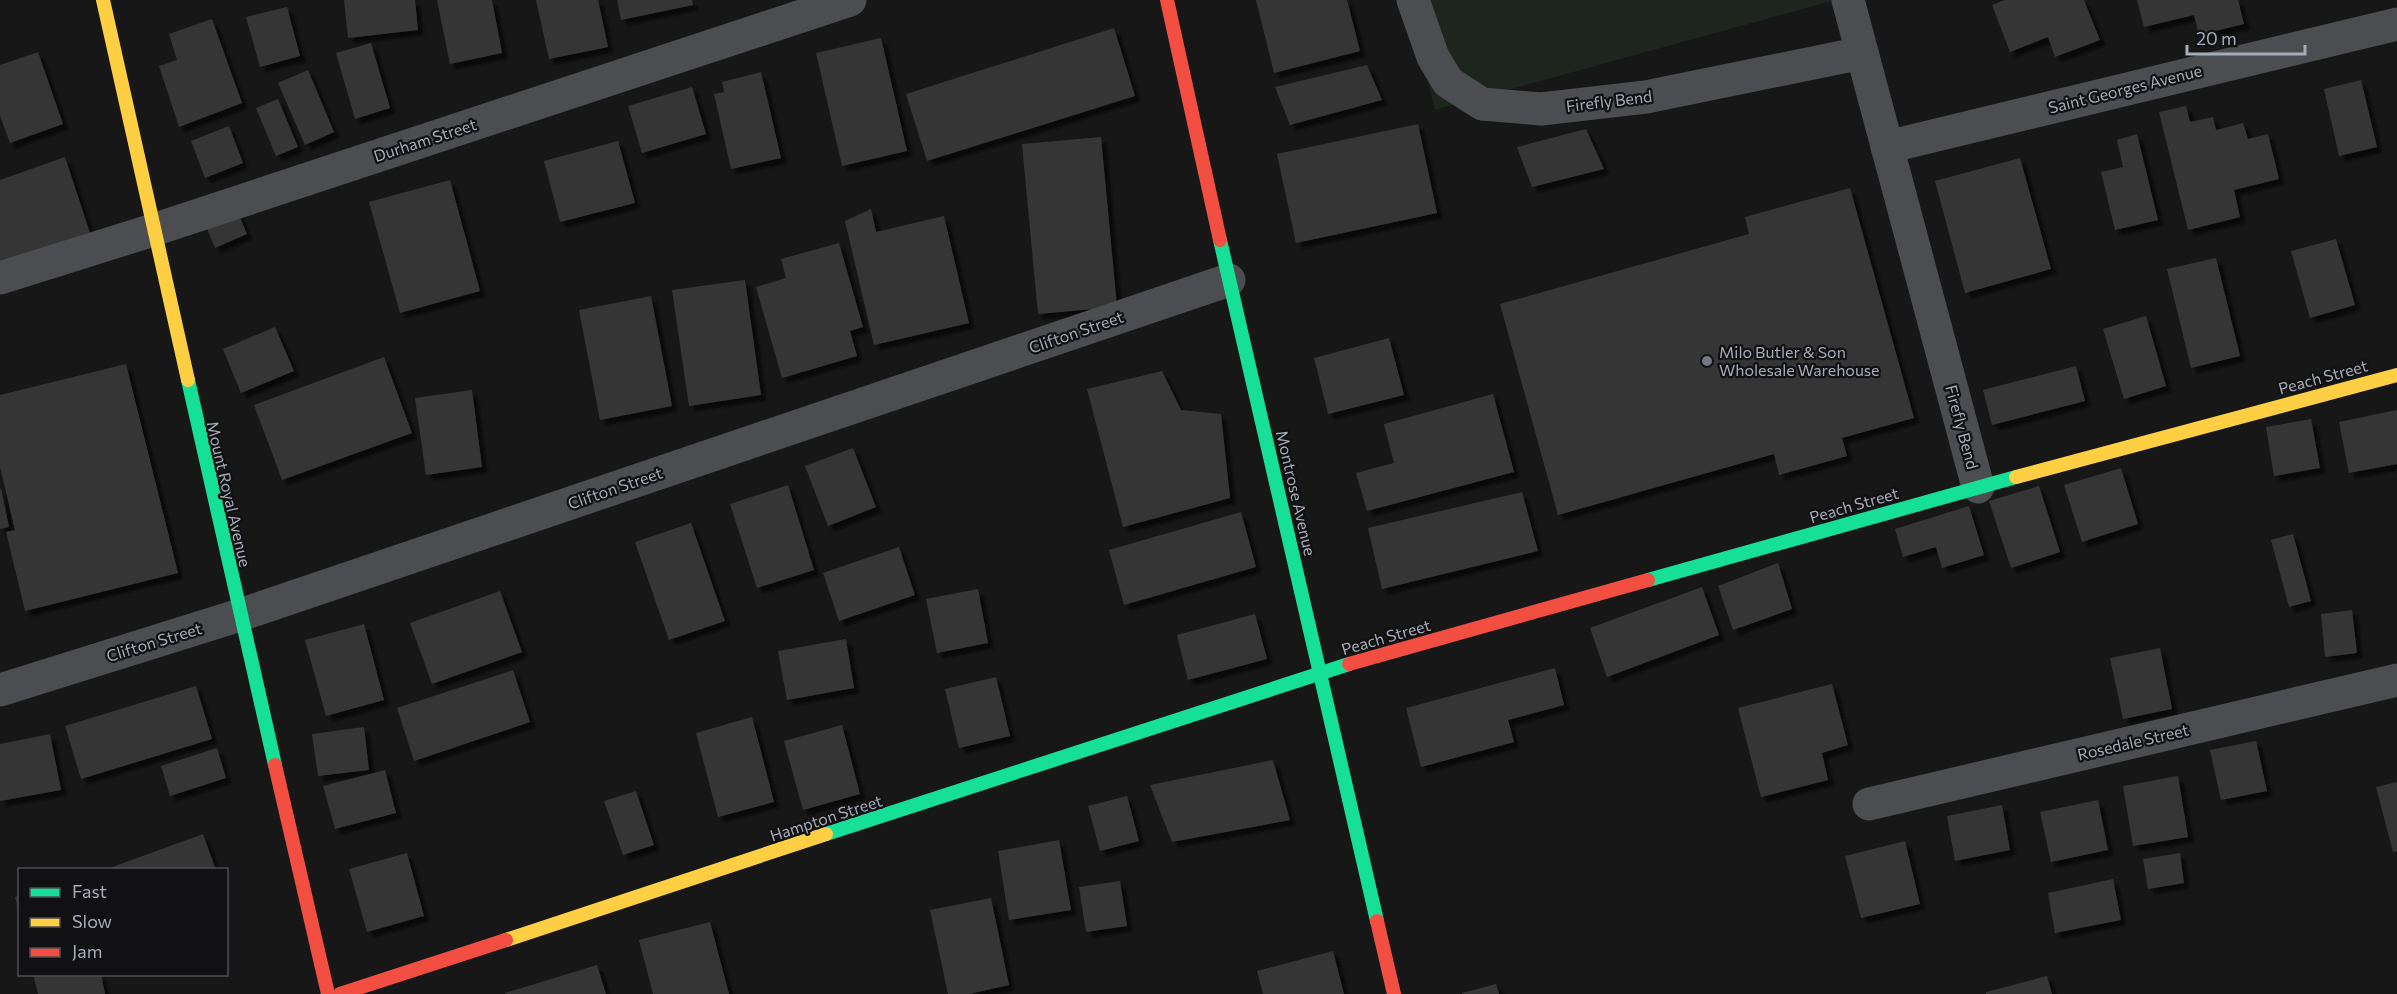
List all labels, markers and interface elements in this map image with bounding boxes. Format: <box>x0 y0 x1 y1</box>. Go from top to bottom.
scale bar <box>2187 18 2306 56</box>
text: 20 m <box>2196 27 2237 49</box>
street label: Saint Georges Avenue <box>2046 60 2204 117</box>
street label: Firefly Bend <box>1565 86 1653 115</box>
street label: Durham Street <box>371 114 479 165</box>
street label: Clifton Street <box>1026 306 1126 357</box>
place label: Milo Butler & Son Wholesale Warehouse <box>1719 342 1880 379</box>
marker: Milo Butler & Son Wholesale Warehouse <box>1700 354 1714 368</box>
street label: Peach Street <box>2276 355 2370 398</box>
street label: Firefly Bend <box>1942 383 1983 471</box>
street label: Mount Royal Avenue <box>203 419 256 569</box>
street label: Montrose Avenue <box>1273 428 1320 557</box>
street label: Clifton Street <box>565 462 665 513</box>
street label: Peach Street <box>1807 483 1901 526</box>
street label: Peach Street <box>1339 615 1433 658</box>
street label: Clifton Street <box>104 618 204 665</box>
street label: Rosedale Street <box>2075 719 2191 764</box>
street label: Hampton Street <box>767 790 885 845</box>
legend <box>18 868 228 976</box>
text: Fast <box>72 880 107 902</box>
text: Slow <box>72 910 112 932</box>
text: Jam <box>72 940 102 962</box>

